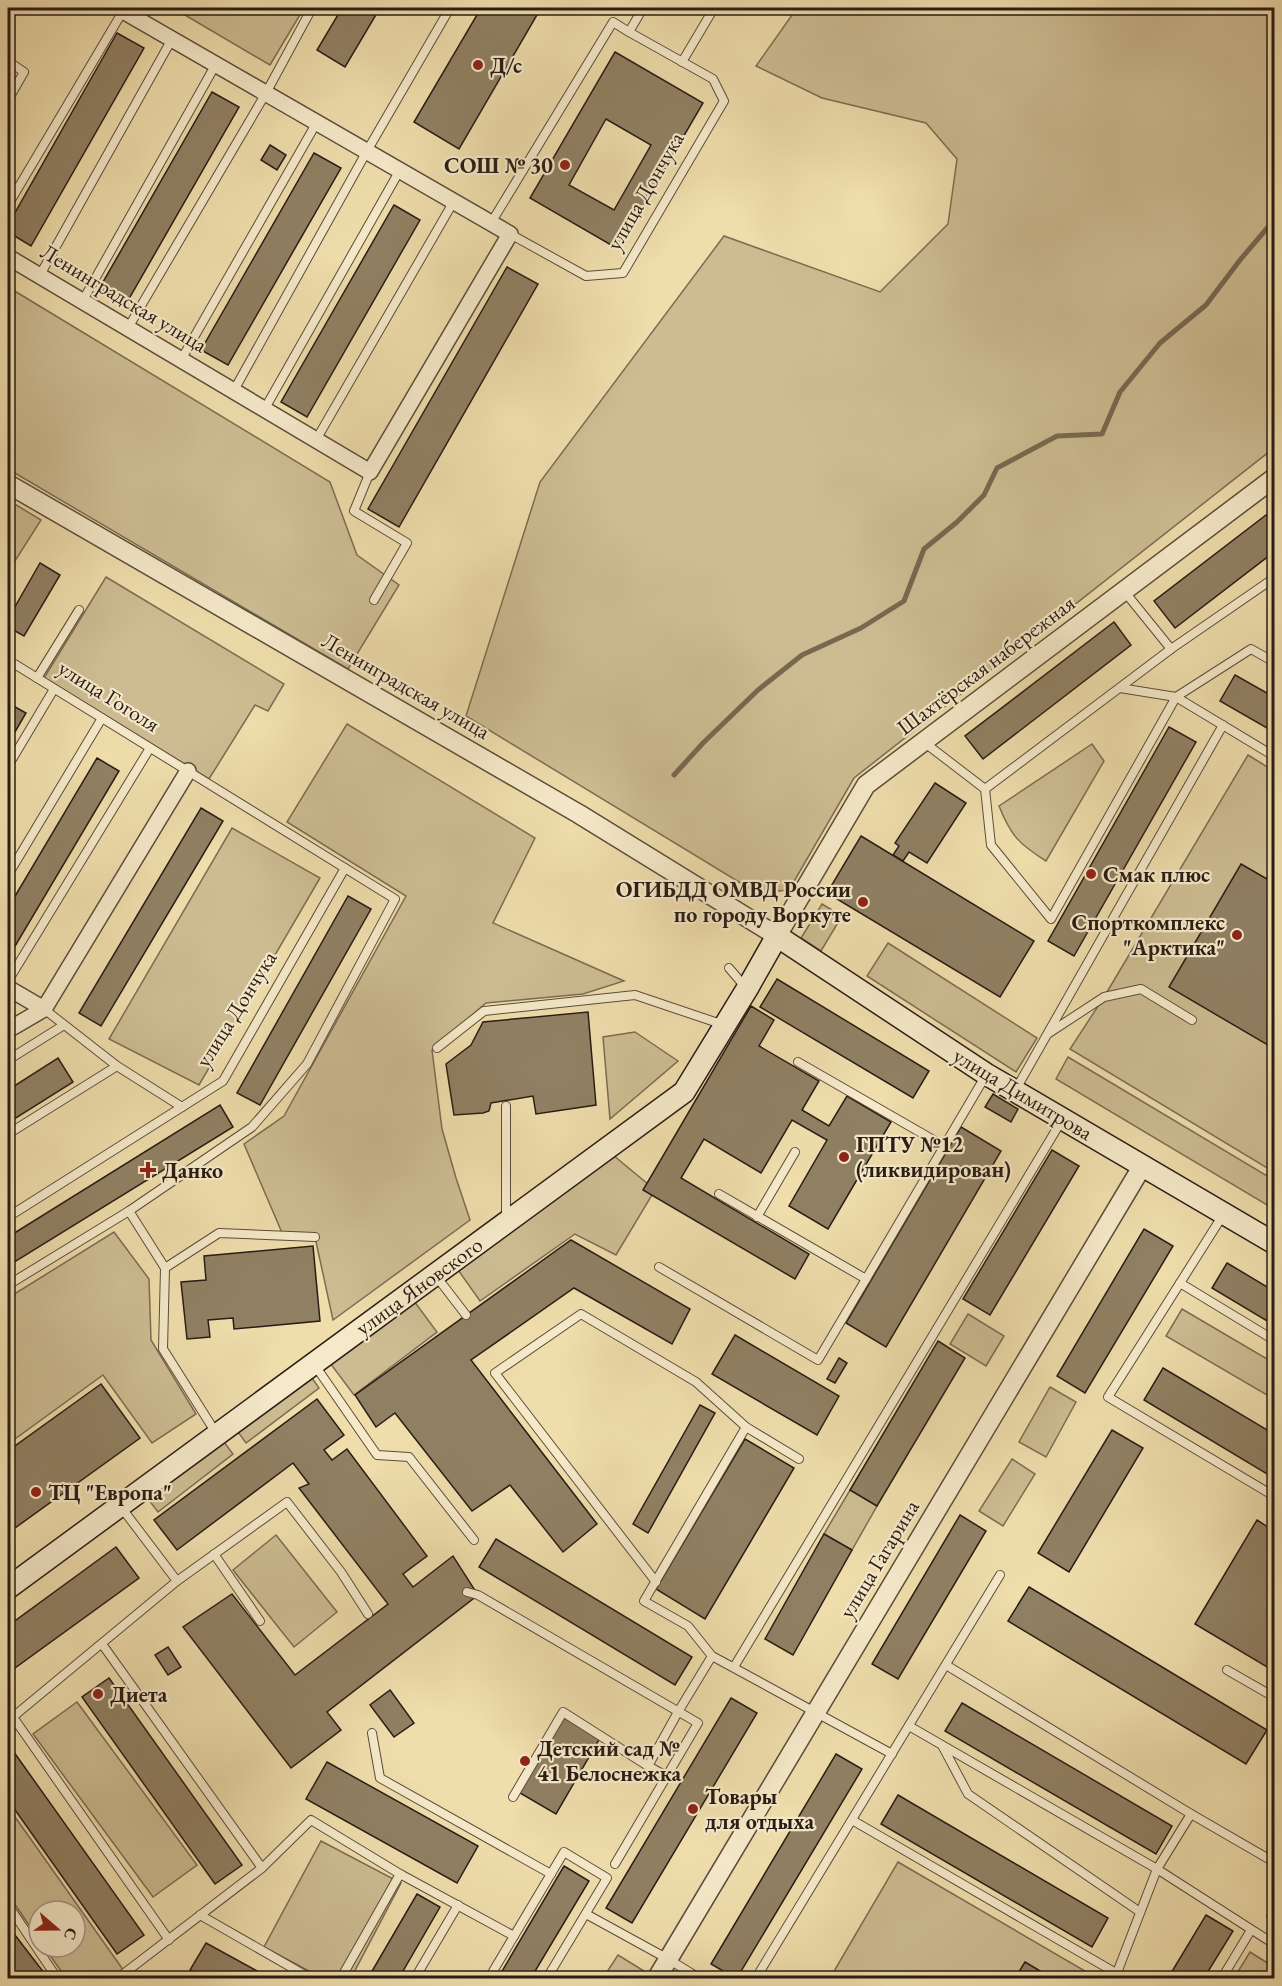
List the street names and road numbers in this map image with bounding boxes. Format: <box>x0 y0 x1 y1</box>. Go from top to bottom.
street label: улица Дончука <box>599 126 691 255</box>
street label: Ленинградская улица <box>35 237 213 359</box>
street label: Шахтёрская набережная <box>891 588 1081 742</box>
street label: Ленинградская улица <box>317 626 495 746</box>
street label: улица Гоголя <box>53 653 165 739</box>
street label: улица Дончука <box>189 945 283 1073</box>
street label: улица Димитрова <box>948 1041 1098 1147</box>
street label: улица Яновского <box>350 1230 488 1342</box>
street label: улица Гагарина <box>832 1494 926 1624</box>

